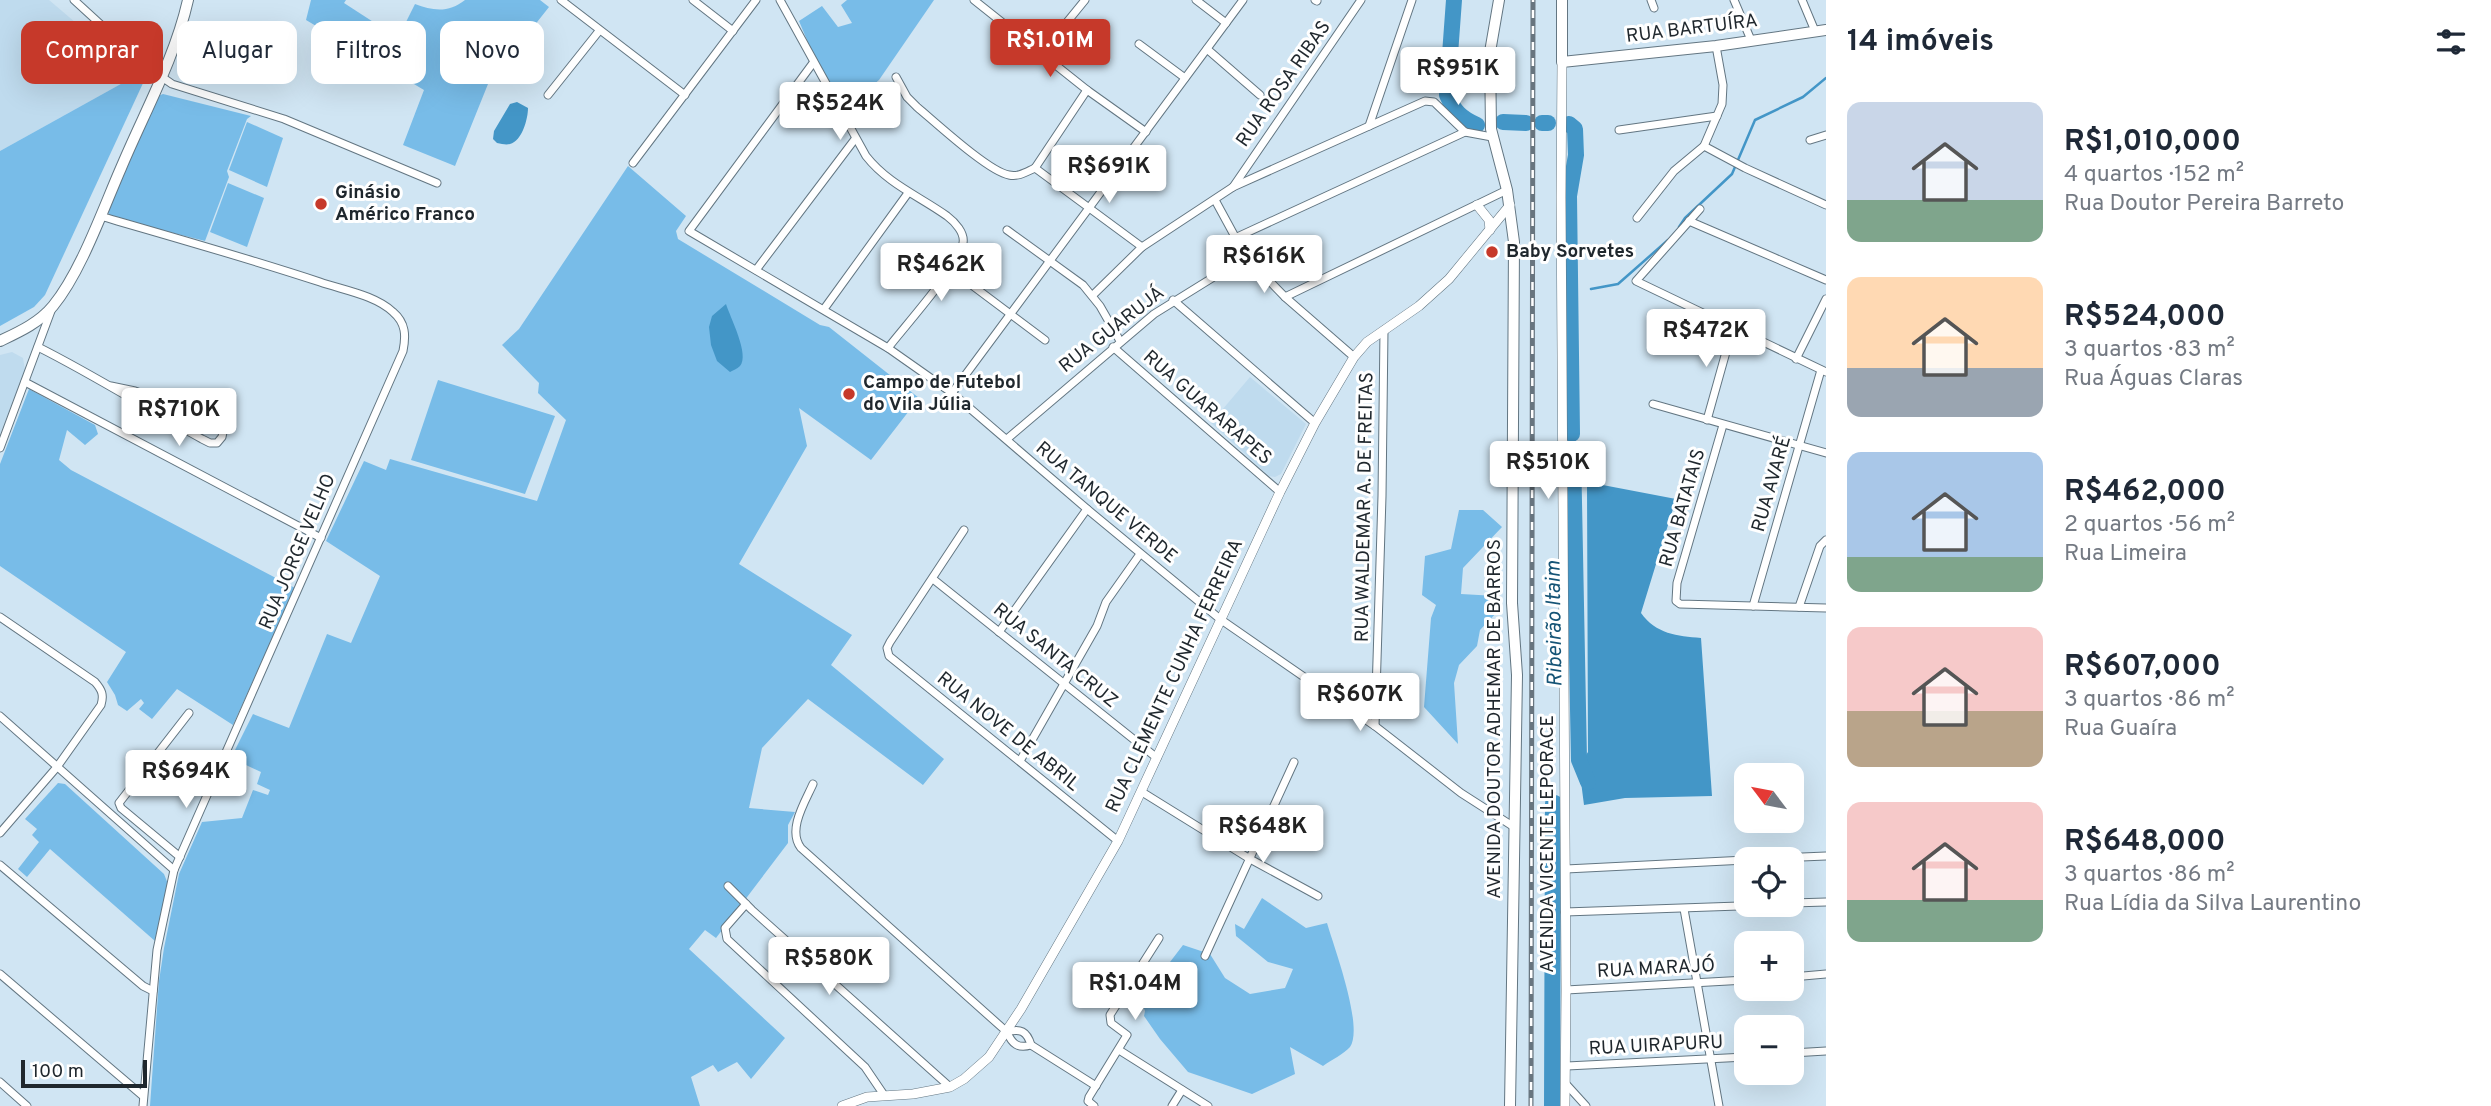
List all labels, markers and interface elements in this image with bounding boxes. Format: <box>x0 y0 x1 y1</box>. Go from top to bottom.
street label: RUA BARTUÍRA <box>1625 8 1759 49</box>
street label: RUA ROSA RIBAS <box>1231 16 1337 152</box>
pin: R$1.01M <box>985 20 1115 79</box>
chip: Comprar <box>21 21 163 84</box>
chip: Alugar <box>177 21 297 84</box>
chip: Filtros <box>311 21 426 84</box>
chip: Novo <box>440 21 544 84</box>
icon: filters <box>2432 23 2470 61</box>
text: 14 imóveis <box>1847 24 1994 61</box>
text: R$1.01M <box>1006 27 1094 56</box>
pin: R$951K <box>1401 48 1515 107</box>
text: R$951K <box>1416 55 1500 84</box>
pin: R$524K <box>783 82 897 142</box>
text: R$524K <box>796 90 884 119</box>
text: R$1,010,000 <box>2064 124 2241 161</box>
icon: home <box>1903 130 1987 214</box>
pin: R$691K <box>1052 146 1166 205</box>
text: R$691K <box>1067 153 1151 182</box>
text: 4 quartos · 152 m² <box>2064 161 2244 190</box>
place label: Ginásio Américo Franco <box>335 181 475 227</box>
text: Rua Doutor Pereira Barreto <box>2064 190 2344 219</box>
marker: Ginásio Américo Franco <box>313 196 329 212</box>
pin: R$616K <box>1207 236 1321 295</box>
place label: Baby Sorvetes <box>1506 240 1634 264</box>
text: R$616K <box>1222 243 1306 272</box>
pin: R$462K <box>884 244 998 303</box>
marker: Baby Sorvetes <box>1484 244 1500 260</box>
text: R$462K <box>897 251 986 280</box>
street label: RUA GUARUJÁ <box>1054 281 1170 379</box>
text: R$524,000 <box>2064 299 2226 336</box>
icon: home <box>1903 305 1987 389</box>
pin: R$472K <box>1649 310 1763 369</box>
text: R$472K <box>1663 317 1749 346</box>
text: 3 quartos · 83 m² <box>2064 336 2235 365</box>
street label: RUA GUARARAPES <box>1138 345 1276 471</box>
text: Rua Águas Claras <box>2064 365 2243 394</box>
place label: Campo de Futebol do Vila Júlia <box>863 371 1021 417</box>
street label: RUA WALDEMAR A. DE FREITAS <box>1351 372 1379 642</box>
marker: Campo de Futebol do Vila Júlia <box>841 386 857 402</box>
pin: R$710K <box>122 388 236 448</box>
text: R$710K <box>137 396 221 425</box>
street label: RUA AVARÉ <box>1746 433 1797 535</box>
street label: RUA TANQUE VERDE <box>1030 437 1182 569</box>
pin: R$510K <box>1491 442 1605 501</box>
street label: RUA BATATAIS <box>1655 446 1711 570</box>
text: R$510K <box>1506 449 1590 478</box>
street label: RUA JORGE VELHO <box>254 470 342 634</box>
text: R$462,000 <box>2064 474 2226 511</box>
icon: home <box>1903 480 1987 564</box>
text: 2 quartos · 56 m² <box>2064 511 2235 540</box>
street label: RUA CLEMENTE CUNHA FERREIRA <box>1101 535 1249 817</box>
street label: AVENIDA DOUTOR ADHEMAR DE BARROS <box>1483 539 1507 899</box>
text: Rua Limeira <box>2064 540 2187 569</box>
water label: Ribeirão Itaim <box>1540 560 1570 687</box>
street label: RUA SANTA CRUZ <box>988 598 1122 714</box>
text: R$607,000 <box>2064 649 2221 686</box>
icon: home <box>1903 655 1987 739</box>
street label: RUA NOVE DE ABRIL <box>932 667 1085 797</box>
pin: R$607K <box>1303 674 1417 733</box>
text: R$607K <box>1316 681 1404 710</box>
text: 3 quartos · 86 m² <box>2064 686 2235 715</box>
street label: AVENIDA VICENTE LEPORACE <box>1536 715 1560 973</box>
text: Rua Guaíra <box>2064 715 2177 744</box>
pin: R$694K <box>129 750 243 810</box>
text: R$694K <box>141 758 231 787</box>
north arrow <box>1734 763 1804 833</box>
map controls <box>1734 763 1804 1085</box>
pin: R$648K <box>1206 806 1320 865</box>
text: R$648K <box>1218 813 1308 842</box>
text: R$648,000 <box>2064 824 2226 861</box>
icon: home <box>1903 830 1987 914</box>
button: locate <box>1734 847 1804 917</box>
text: 3 quartos · 86 m² <box>2064 861 2235 890</box>
text: Rua Lídia da Silva Laurentino <box>2064 890 2361 919</box>
button: + <box>1734 931 1804 1001</box>
pin: R$580K <box>772 937 886 997</box>
text: R$580K <box>784 945 874 974</box>
street label: RUA MARAJÓ <box>1596 953 1716 984</box>
pin: R$1.04M <box>1070 962 1200 1022</box>
text: R$1.04M <box>1088 970 1182 999</box>
button: − <box>1734 1015 1804 1085</box>
street label: RUA UIRAPURU <box>1588 1030 1724 1062</box>
scale bar <box>21 1057 147 1089</box>
text: 100 m <box>32 1060 84 1084</box>

